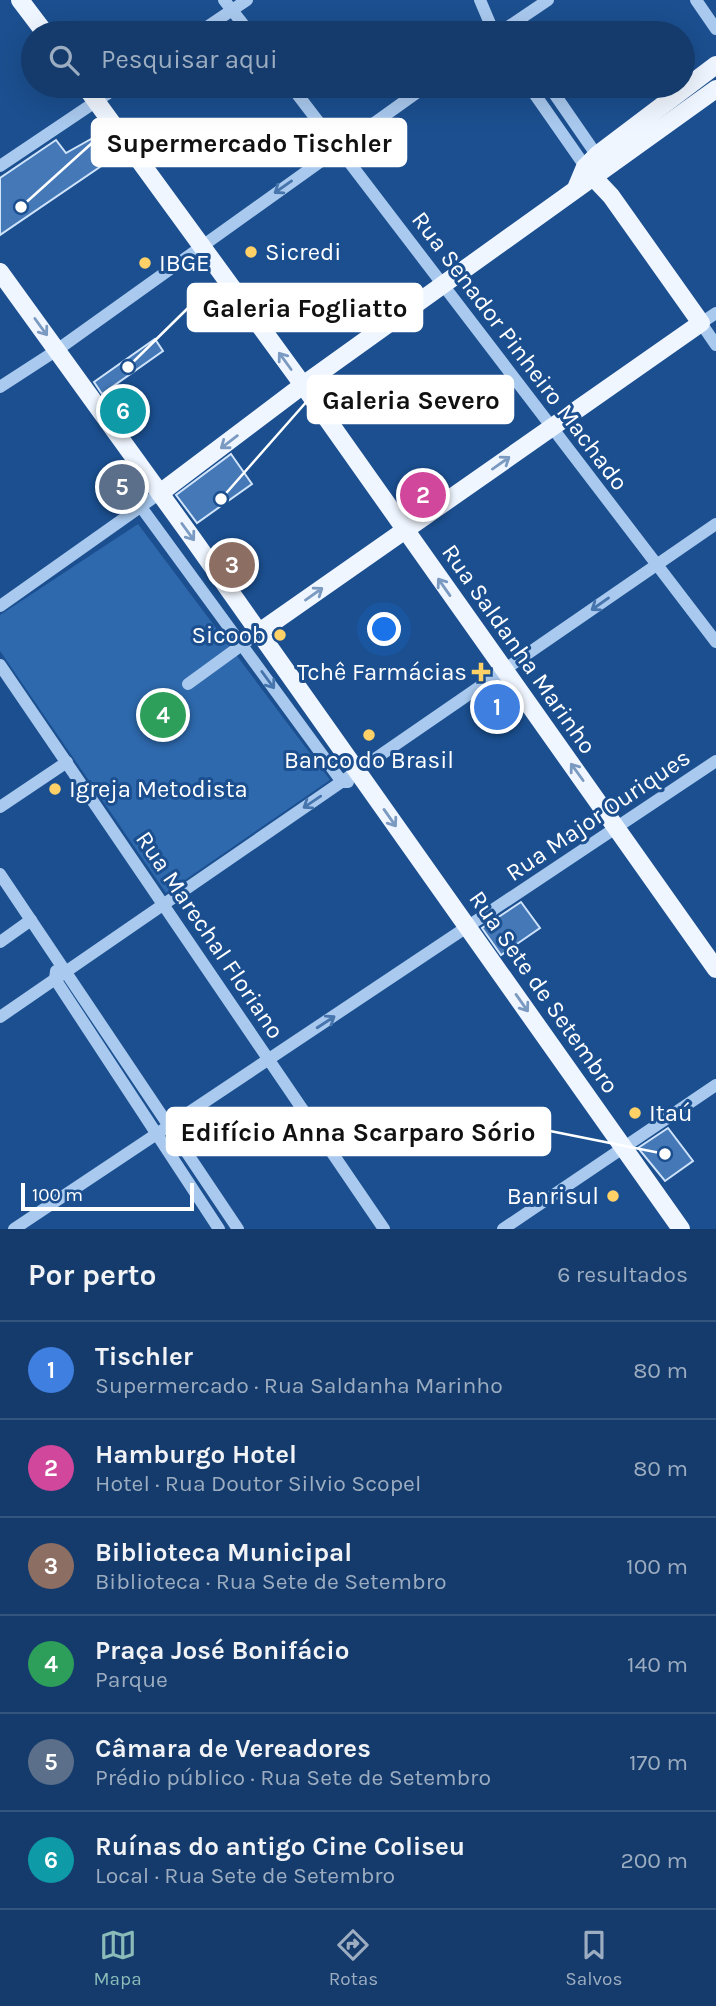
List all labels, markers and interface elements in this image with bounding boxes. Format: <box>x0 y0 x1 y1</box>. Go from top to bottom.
search box <box>21 21 695 98</box>
icon: search <box>45 41 83 79</box>
text: Pesquisar aqui <box>101 44 278 75</box>
callout: Supermercado Tischler <box>92 119 406 166</box>
text: Supermercado Tischler <box>106 128 393 159</box>
one-way arrow <box>274 180 294 194</box>
street label: Rua Senador Pinheiro Machado <box>406 206 634 496</box>
place label: Sicredi <box>265 238 341 266</box>
marker: Sicredi <box>243 244 259 260</box>
place label: IBGE <box>159 249 210 277</box>
marker: IBGE <box>137 255 153 271</box>
callout: Galeria Fogliatto <box>188 284 422 331</box>
text: Galeria Fogliatto <box>202 293 408 324</box>
one-way arrow <box>33 317 48 336</box>
one-way arrow <box>278 352 292 371</box>
callout: Galeria Severo <box>308 376 513 423</box>
pin: 6 <box>100 385 146 437</box>
text: Galeria Severo <box>322 385 500 416</box>
one-way arrow <box>220 434 239 449</box>
one-way arrow <box>491 456 510 471</box>
pin: 5 <box>99 461 145 513</box>
pin: 2 <box>400 469 446 521</box>
one-way arrow <box>181 522 195 541</box>
pin: 3 <box>209 539 255 591</box>
street label: Rua Saldanha Marinho <box>436 539 602 759</box>
one-way arrow <box>437 578 451 597</box>
one-way arrow <box>304 587 323 601</box>
one-way arrow <box>591 597 610 611</box>
your location <box>367 612 401 646</box>
place label: Sicoob <box>192 621 266 649</box>
marker: Sicoob <box>272 627 288 643</box>
place label: Tchê Farmácias <box>297 658 467 686</box>
marker: Tchê Farmácias <box>473 664 489 680</box>
one-way arrow <box>261 671 276 689</box>
pin: 1 <box>474 681 520 733</box>
pin: 4 <box>140 689 186 741</box>
marker: Banco do Brasil <box>361 727 377 743</box>
street label: Rua Major Ouriques <box>501 743 695 887</box>
place label: Banco do Brasil <box>284 746 454 774</box>
one-way arrow <box>569 763 584 782</box>
place label: Igreja Metodista <box>69 775 248 803</box>
marker: Igreja Metodista <box>47 781 63 797</box>
one-way arrow <box>303 795 322 809</box>
one-way arrow <box>383 808 397 827</box>
street label: Rua Marechal Floriano <box>130 826 290 1044</box>
street label: Rua Sete de Setembro <box>463 885 625 1099</box>
one-way arrow <box>514 993 529 1012</box>
one-way arrow <box>316 1015 336 1029</box>
place label: Itaú <box>649 1099 693 1127</box>
marker: Itaú <box>627 1105 643 1121</box>
callout: Edifício Anna Scarparo Sório <box>167 1108 550 1155</box>
text: Edifício Anna Scarparo Sório <box>181 1117 535 1148</box>
scale bar <box>21 1180 194 1212</box>
place label: Banrisul <box>507 1182 599 1210</box>
text: 100 m <box>32 1184 83 1206</box>
marker: Banrisul <box>605 1188 621 1204</box>
text: Por perto <box>28 1257 157 1293</box>
text: 6 resultados <box>557 1261 688 1288</box>
text: Tischler <box>95 1341 193 1372</box>
text: 1 <box>47 1357 55 1384</box>
text: 80 m <box>633 1357 688 1384</box>
text: Supermercado · Rua Saldanha Marinho <box>95 1372 503 1399</box>
text: Hamburgo Hotel <box>95 1439 297 1470</box>
text: 2 <box>44 1455 58 1482</box>
text: 80 m <box>633 1455 688 1482</box>
text: Hotel · Rua Doutor Silvio Scopel <box>95 1470 421 1497</box>
text: Biblioteca Municipal <box>95 1537 352 1568</box>
text: 3 <box>44 1553 58 1580</box>
text: 100 m <box>626 1553 688 1580</box>
text: Biblioteca · Rua Sete de Setembro <box>95 1568 447 1595</box>
text: Praça José Bonifácio <box>95 1635 349 1666</box>
text: 4 <box>44 1651 58 1678</box>
text: 140 m <box>627 1651 688 1678</box>
text: Parque <box>95 1666 168 1693</box>
text: Câmara de Vereadores <box>95 1733 371 1764</box>
text: 5 <box>44 1749 58 1776</box>
text: 170 m <box>629 1749 688 1776</box>
text: Prédio público · Rua Sete de Setembro <box>95 1764 491 1791</box>
text: Ruínas do antigo Cine Coliseu <box>95 1831 465 1862</box>
text: 6 <box>44 1847 58 1874</box>
text: 200 m <box>620 1847 688 1874</box>
text: Local · Rua Sete de Setembro <box>95 1862 395 1889</box>
tab: Mapa <box>94 1926 142 1990</box>
tab: Rotas <box>329 1926 378 1990</box>
tab: Salvos <box>565 1926 622 1990</box>

